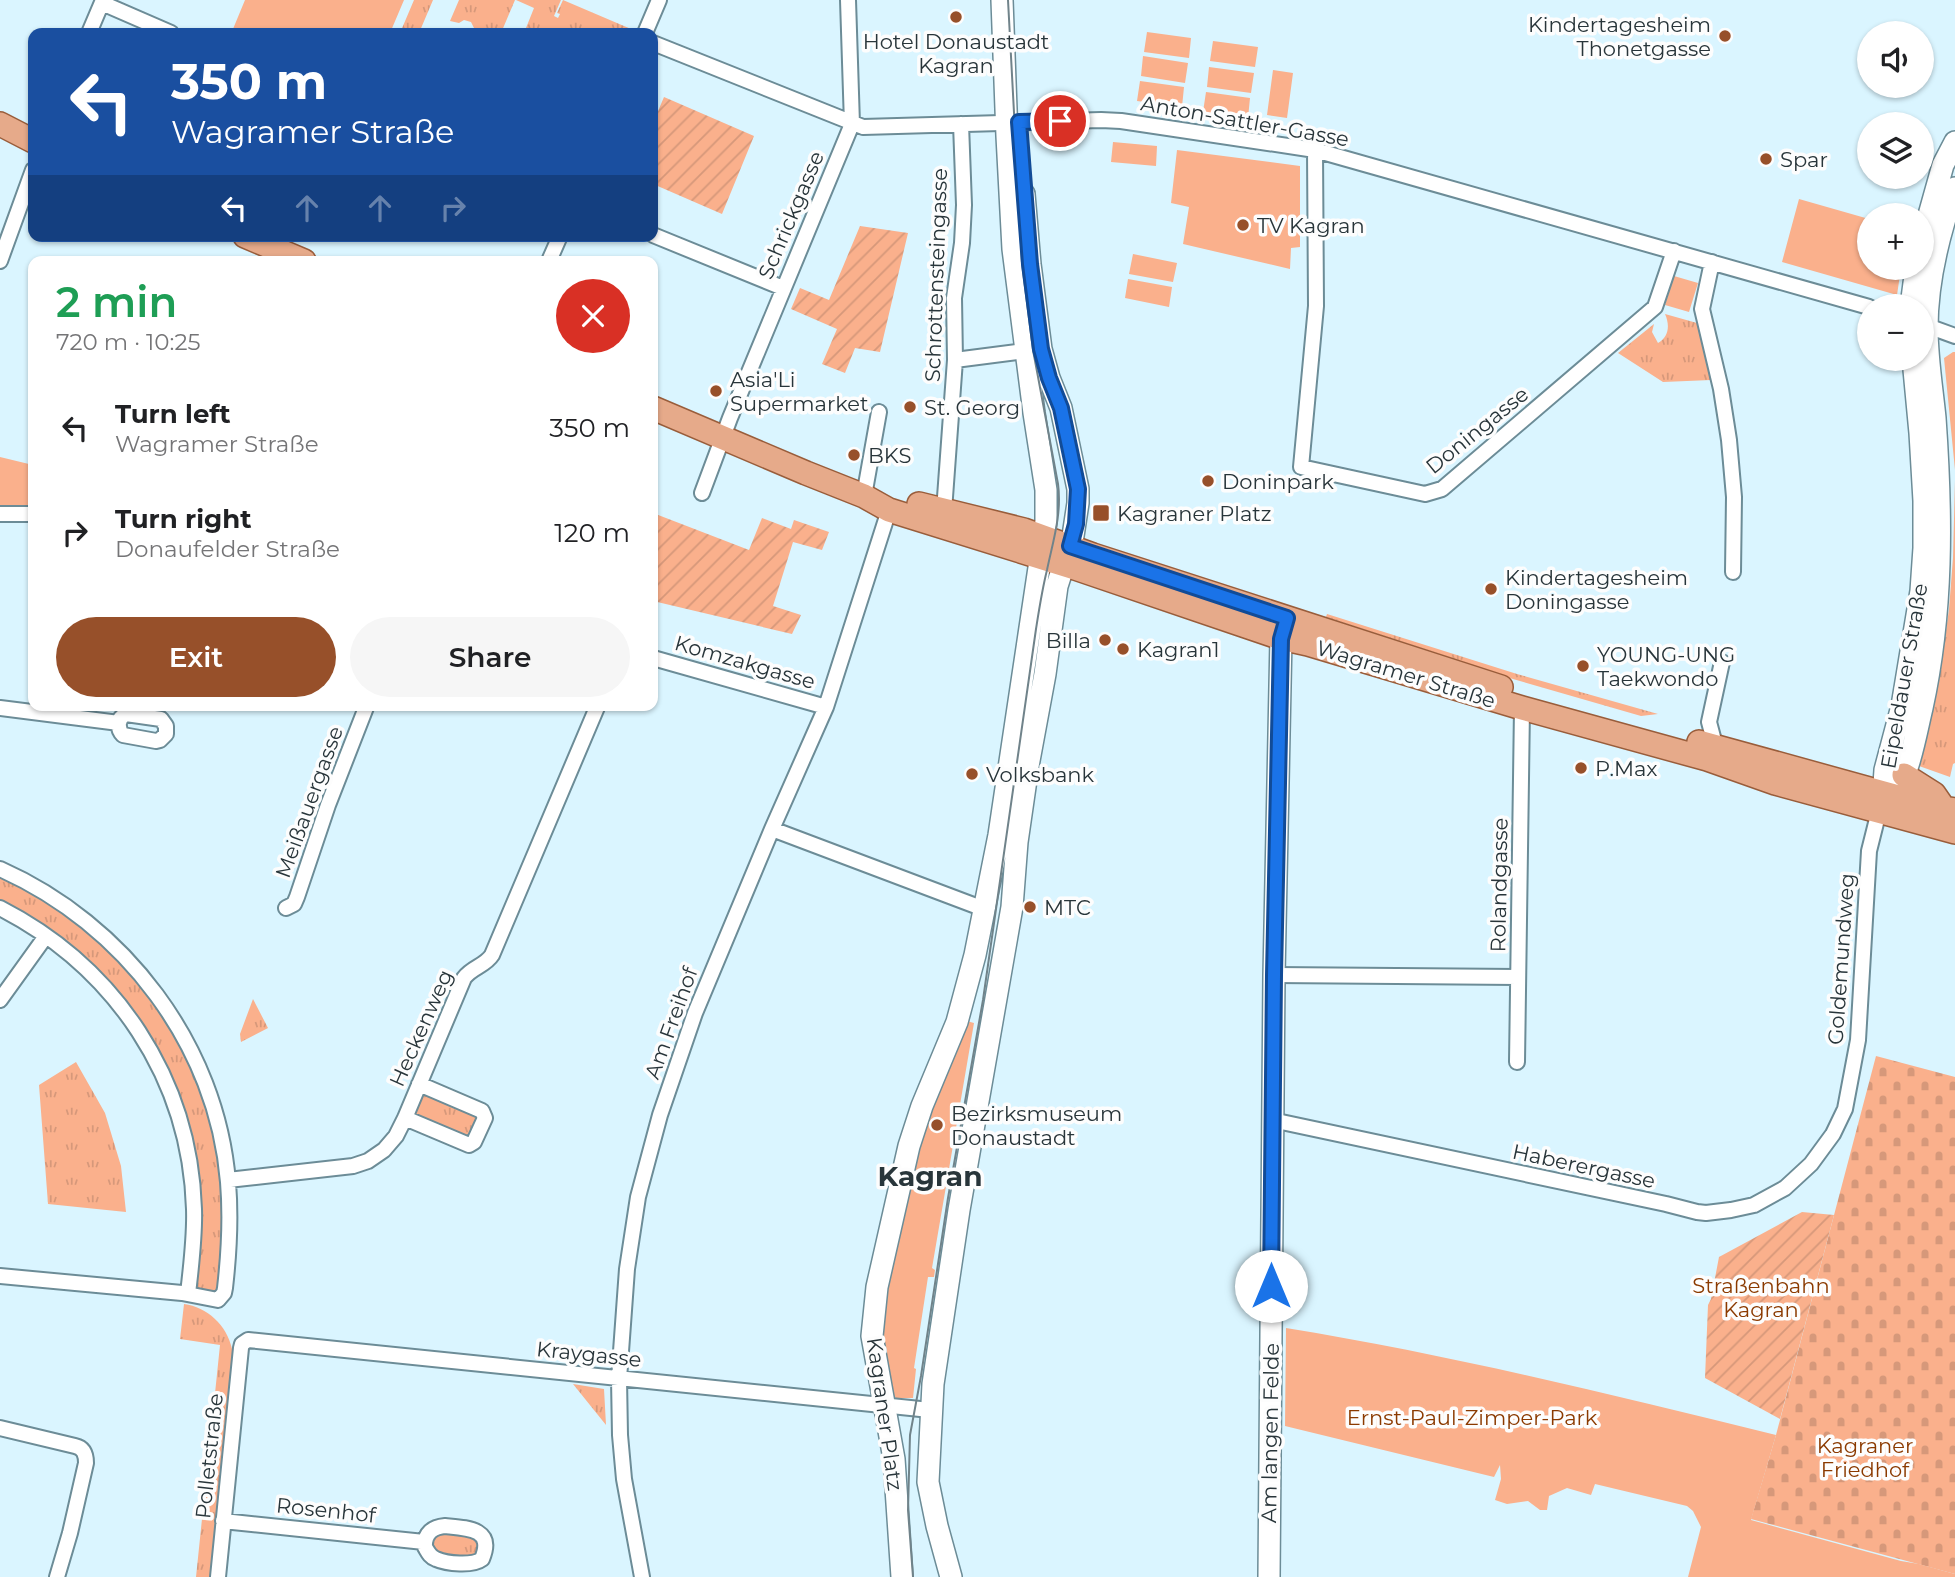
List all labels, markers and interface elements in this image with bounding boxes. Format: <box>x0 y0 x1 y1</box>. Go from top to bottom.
marker: Hotel Donaustadt Kagran <box>948 9 964 25</box>
place label: Kindertagesheim Thonetgasse <box>1528 12 1711 61</box>
map controls <box>1857 21 1934 371</box>
button: sound <box>1857 21 1934 98</box>
marker: Kindertagesheim Thonetgasse <box>1717 28 1733 44</box>
place label: Hotel Donaustadt Kagran <box>863 29 1049 78</box>
text: 350 m <box>171 52 327 111</box>
icon: left <box>56 56 147 147</box>
street label: Anton-Sattler-Gasse <box>1139 90 1351 152</box>
pin <box>1030 91 1090 151</box>
icon: arrive <box>1041 102 1079 140</box>
text: Wagramer Straße <box>171 112 454 151</box>
button: layers <box>1857 112 1934 189</box>
street label: Schrickgasse <box>753 147 829 283</box>
place label: Spar <box>1780 147 1828 172</box>
marker: Spar <box>1758 151 1774 167</box>
street label: Schrottensteingasse <box>920 168 952 382</box>
icon: left <box>215 189 253 227</box>
icon: ahead <box>288 189 326 227</box>
icon: ahead <box>361 189 399 227</box>
icon: right <box>434 189 472 227</box>
button: + <box>1857 203 1934 280</box>
place label: TV Kagran <box>1257 213 1365 238</box>
marker: TV Kagran <box>1235 217 1251 233</box>
text: 2 min <box>56 276 177 328</box>
button: close <box>556 279 630 353</box>
button: − <box>1857 294 1934 371</box>
text: 720 m · 10:25 <box>56 328 201 356</box>
place label: Asia'Li Supermarket <box>730 367 868 416</box>
street label: Doningasse <box>1421 381 1533 479</box>
marker: Asia'Li Supermarket <box>708 383 724 399</box>
place label: St. Georg <box>924 395 1020 420</box>
text: Turn left <box>115 398 231 430</box>
marker: St. Georg <box>902 399 918 415</box>
icon: left <box>56 409 94 447</box>
text: 350 m <box>549 412 630 444</box>
text: Wagramer Straße <box>115 430 319 458</box>
place label: BKS <box>868 443 911 468</box>
marker: BKS <box>846 447 862 463</box>
place label: Doninpark <box>1222 469 1334 494</box>
marker: Doninpark <box>1200 473 1216 489</box>
place label: Kagraner Platz <box>1117 501 1272 526</box>
text: Turn right <box>115 503 251 535</box>
marker: Kagraner Platz <box>1091 503 1111 523</box>
icon: right <box>56 514 94 552</box>
text: 120 m <box>554 517 630 549</box>
text: Donaufelder Straße <box>115 535 340 563</box>
place label: Kindertagesheim Doningasse <box>1505 565 1688 614</box>
marker: Kindertagesheim Doningasse <box>1483 581 1499 597</box>
street label: Eipeldauer Straße <box>1875 581 1933 771</box>
button: Exit <box>56 617 336 697</box>
button: Share <box>350 617 630 697</box>
place label: Billa <box>1046 628 1091 653</box>
street label: Komzakgasse <box>672 630 818 694</box>
marker: Billa <box>1097 632 1113 648</box>
street label: Wagramer Straße <box>1313 635 1499 713</box>
place label: Kagran1 <box>1137 637 1220 662</box>
marker: Kagran1 <box>1115 641 1131 657</box>
place label: YOUNG-UNG Taekwondo <box>1597 642 1735 691</box>
marker: YOUNG-UNG Taekwondo <box>1575 658 1591 674</box>
street label: Meißauergasse <box>270 723 348 881</box>
place label: P.Max <box>1595 756 1658 781</box>
marker: P.Max <box>1573 760 1589 776</box>
place label: Volksbank <box>986 762 1095 787</box>
marker: Volksbank <box>964 766 980 782</box>
street label: Rolandgasse <box>1485 817 1513 953</box>
street label: Goldemundweg <box>1823 872 1859 1046</box>
place label: MTC <box>1044 895 1091 920</box>
marker: MTC <box>1022 899 1038 915</box>
street label: Am Freihof <box>639 963 703 1082</box>
street label: Heckenweg <box>384 966 458 1090</box>
place label: Bezirksmuseum Donaustadt <box>951 1101 1122 1150</box>
marker: Bezirksmuseum Donaustadt <box>929 1117 945 1133</box>
street label: Haberergasse <box>1510 1139 1658 1193</box>
district label: Kagran <box>878 1159 982 1193</box>
position arrow <box>1234 1249 1308 1323</box>
park label: Straßenbahn Kagran <box>1692 1273 1830 1322</box>
street label: Kraygasse <box>535 1336 643 1372</box>
street label: Kagraner Platz <box>862 1336 908 1492</box>
street label: Am langen Felde <box>1256 1343 1284 1523</box>
street label: Polletstraße <box>190 1392 228 1520</box>
park label: Ernst-Paul-Zimper-Park <box>1347 1405 1598 1430</box>
park label: Kagraner Friedhof <box>1817 1433 1913 1482</box>
street label: Rosenhof <box>275 1492 378 1528</box>

